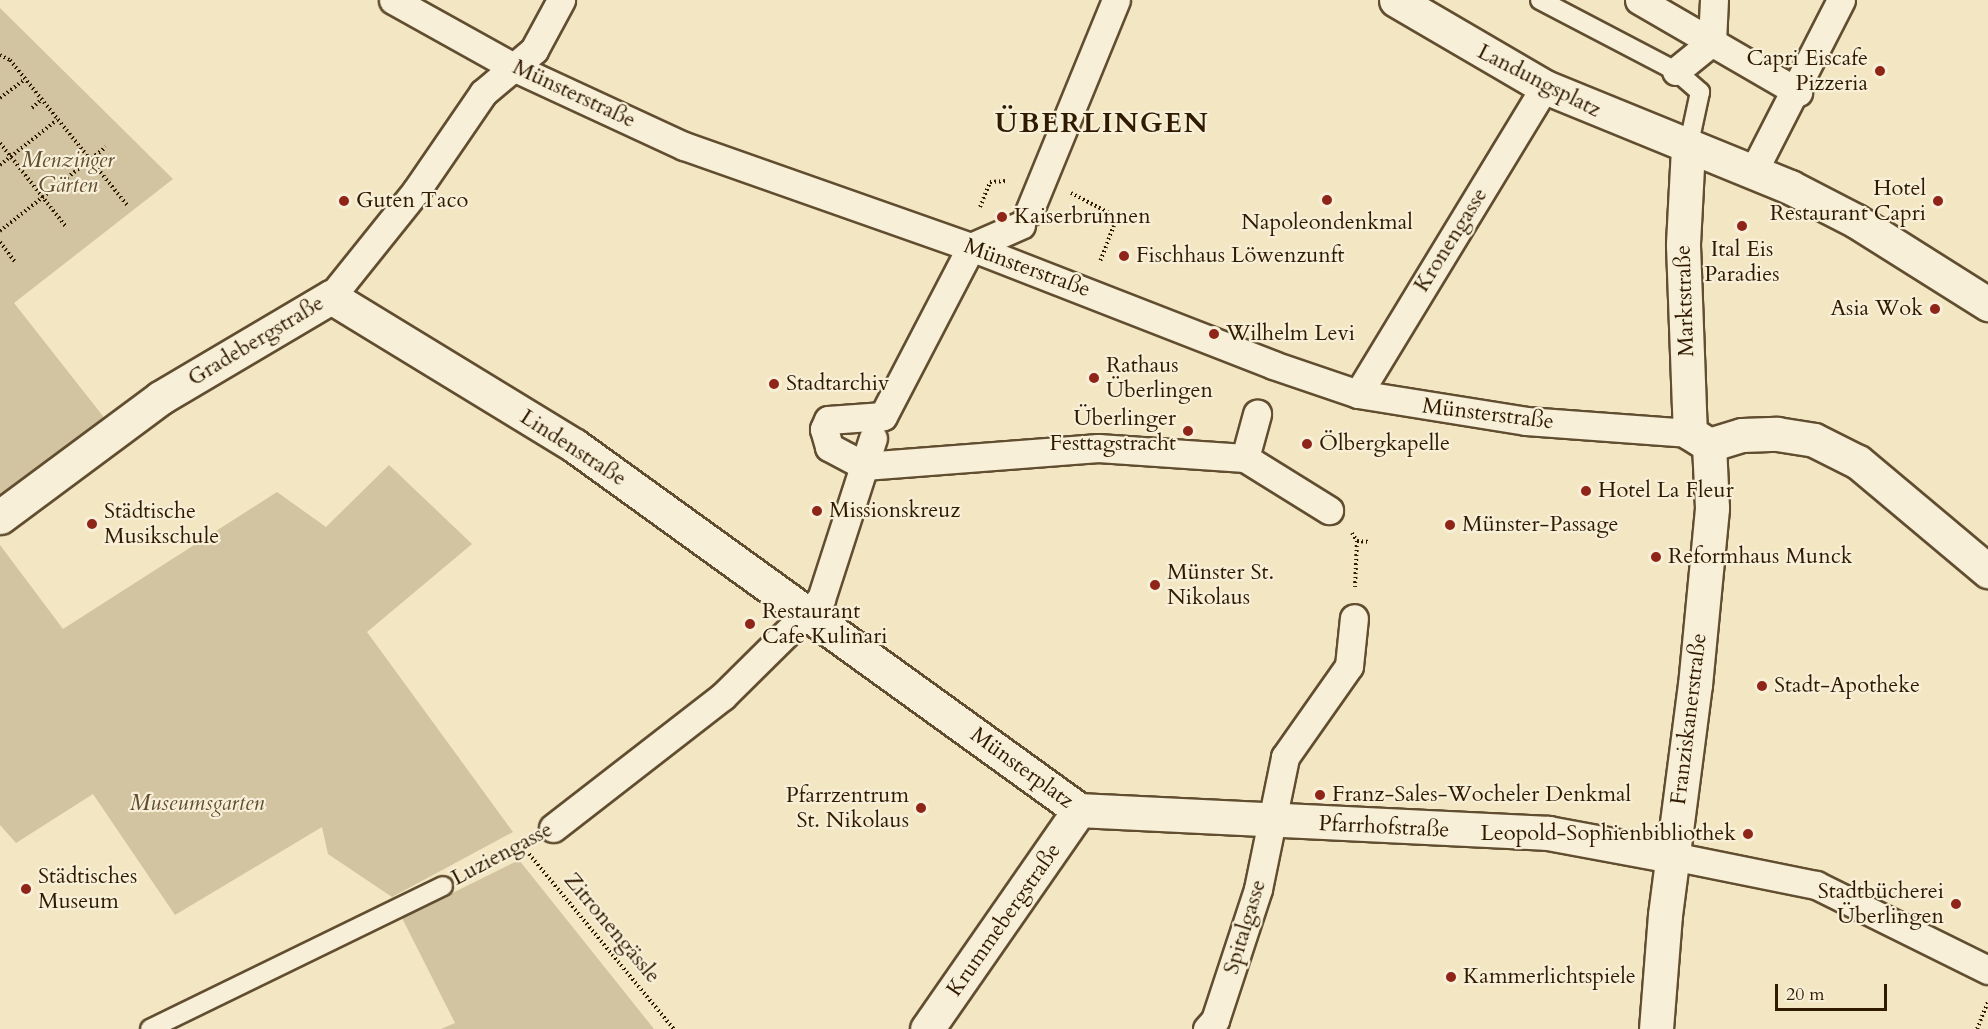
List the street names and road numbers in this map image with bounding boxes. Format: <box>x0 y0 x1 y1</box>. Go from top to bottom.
street label: Landungsplatz <box>1473 39 1605 123</box>
street label: Münsterstraße <box>508 54 640 134</box>
street label: Kronengasse <box>1409 183 1493 297</box>
street label: Münsterstraße <box>960 233 1094 303</box>
street label: Marktstraße <box>1670 245 1700 357</box>
street label: Gradebergstraße <box>183 290 329 392</box>
street label: Münsterstraße <box>1421 393 1555 435</box>
street label: Lindenstraße <box>515 404 631 492</box>
street label: Franziskanerstraße <box>1665 632 1713 806</box>
street label: Münsterplatz <box>965 722 1079 814</box>
street label: Pfarrhofstraße <box>1318 810 1450 844</box>
street label: Luziengasse <box>447 816 557 892</box>
street label: Krummebergstraße <box>941 838 1067 1002</box>
street label: Zitronengässle <box>558 867 666 989</box>
street label: Spitalgasse <box>1218 877 1272 977</box>

